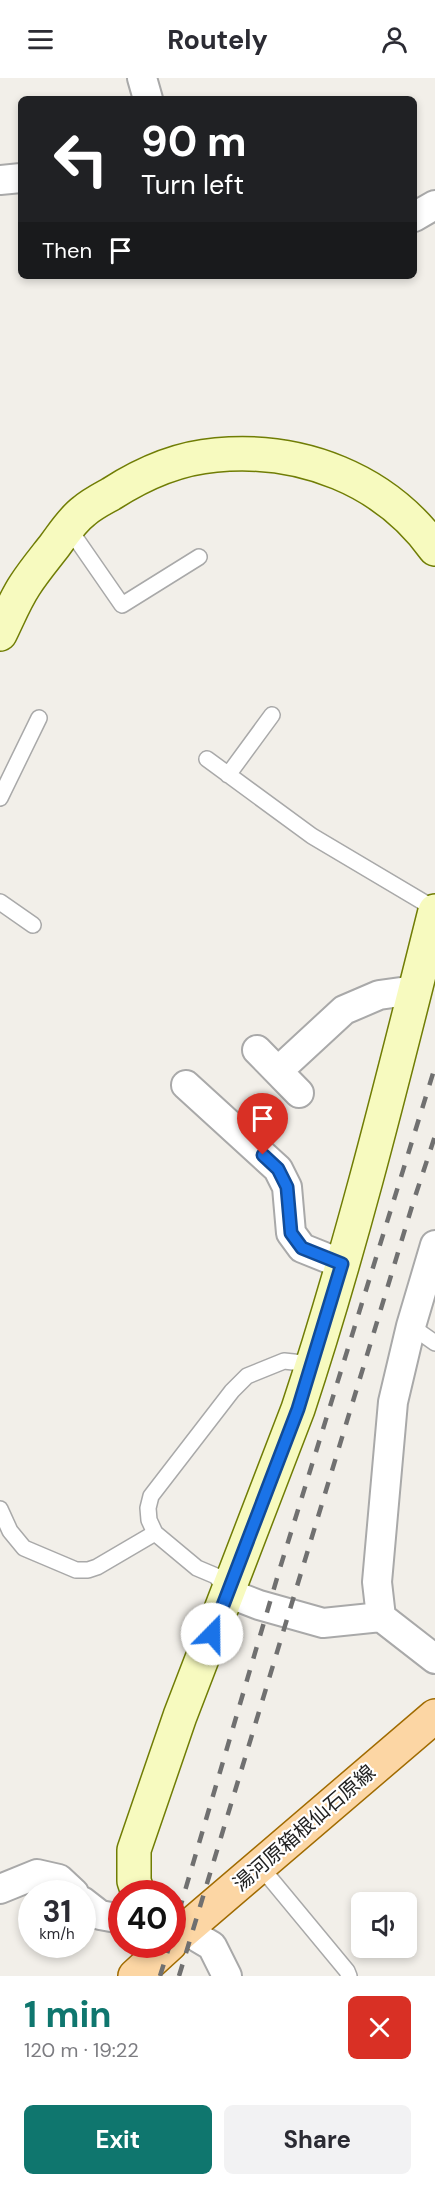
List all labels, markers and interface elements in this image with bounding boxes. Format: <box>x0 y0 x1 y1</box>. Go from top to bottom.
text: Routely <box>167 22 268 57</box>
icon: menu <box>24 23 57 56</box>
icon: person <box>378 23 411 56</box>
text: 90 m <box>141 114 247 169</box>
icon: left <box>42 120 120 198</box>
text: Turn left <box>141 167 244 202</box>
icon: arrive <box>104 234 137 267</box>
text: Then <box>42 236 92 265</box>
pin <box>237 1093 288 1155</box>
icon: arrive <box>246 1102 279 1135</box>
position arrow <box>180 1602 244 1666</box>
street label: 湯河原箱根仙石原線 <box>228 1759 380 1897</box>
speed limit sign: 40 <box>108 1880 186 1958</box>
text: 31 <box>43 1892 71 1931</box>
map controls <box>351 1892 417 1958</box>
button: sound <box>351 1892 417 1958</box>
text: km/h <box>39 1924 75 1944</box>
text: 1 min <box>24 1991 112 2038</box>
button: close <box>348 1996 411 2059</box>
text: 120 m · 19:22 <box>24 2037 139 2063</box>
button: Exit <box>24 2105 212 2174</box>
button: Share <box>224 2105 411 2174</box>

